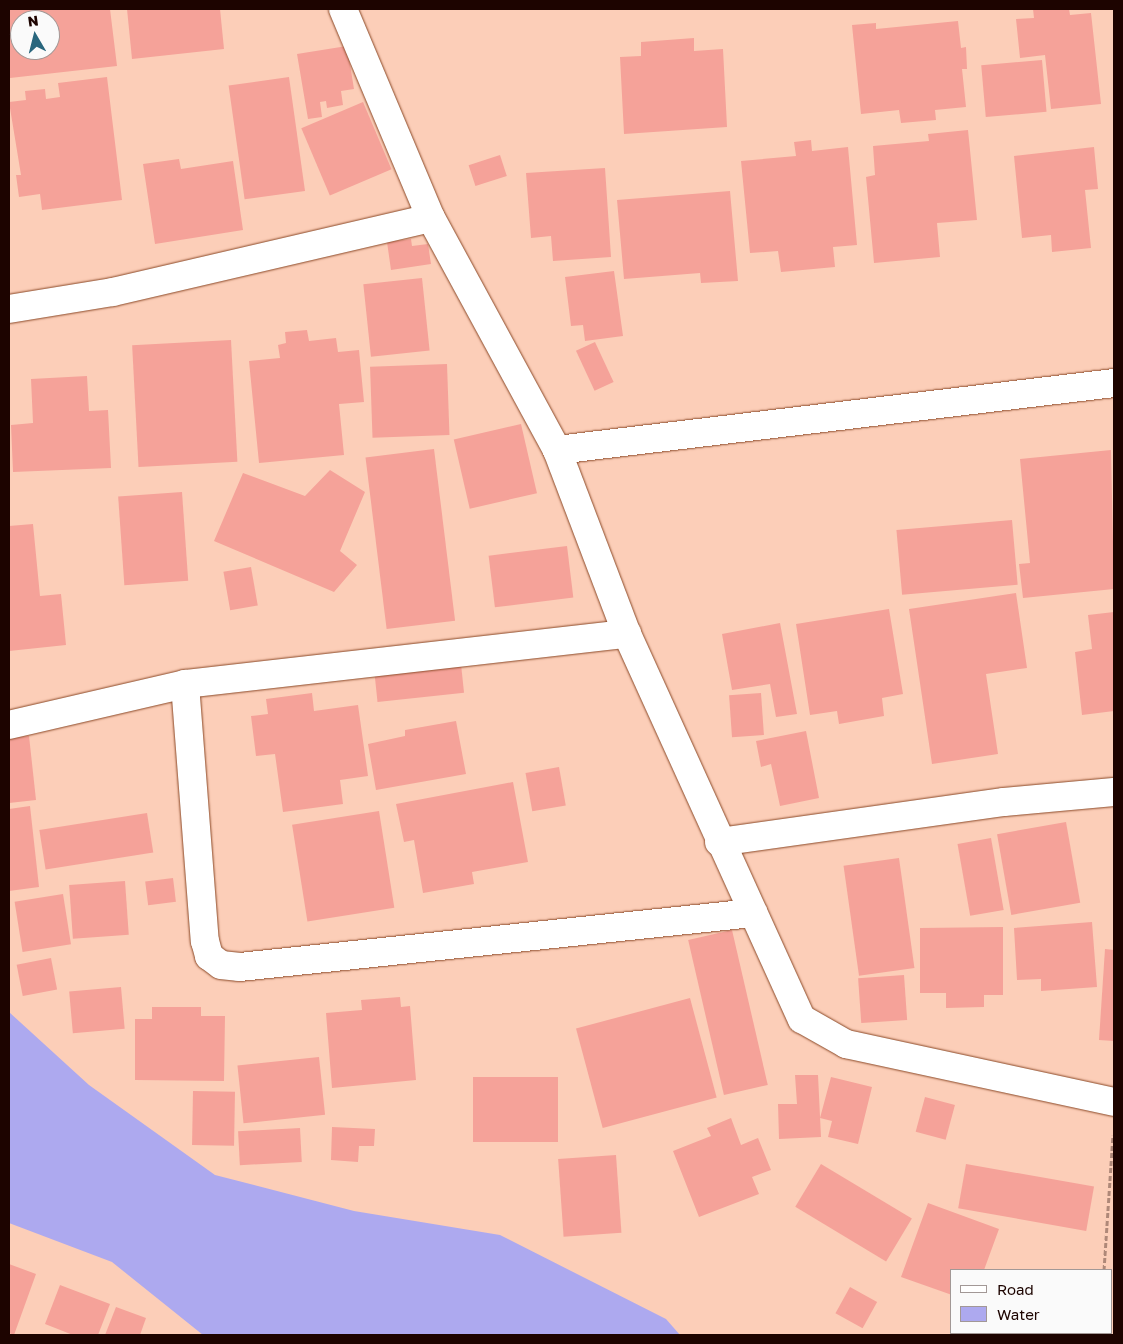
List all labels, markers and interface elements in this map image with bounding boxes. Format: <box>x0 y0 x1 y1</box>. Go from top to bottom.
north arrow <box>10 10 60 60</box>
text: N <box>27 11 39 30</box>
legend <box>950 1269 1113 1334</box>
text: Road <box>997 1280 1034 1298</box>
text: Water <box>997 1305 1040 1323</box>

